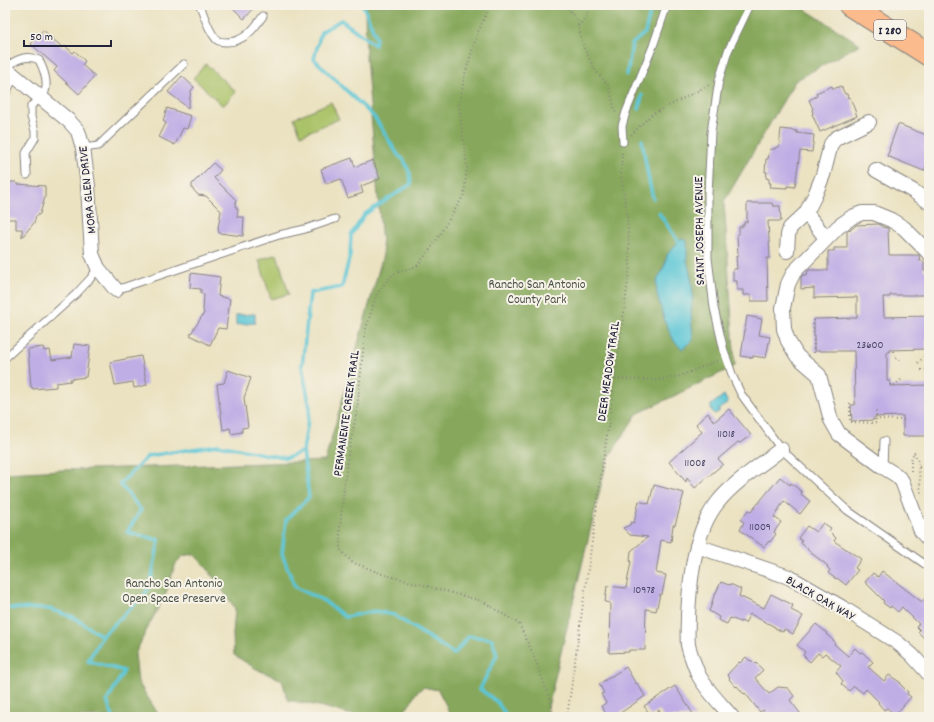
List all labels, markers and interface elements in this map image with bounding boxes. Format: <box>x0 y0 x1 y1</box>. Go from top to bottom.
road number: I 280 <box>874 20 906 40</box>
scale bar <box>24 22 111 48</box>
text: 50 m <box>30 29 53 46</box>
street label: MORA GLEN DRIVE <box>74 145 103 234</box>
street label: SAINT JOSEPH AVENUE <box>690 176 711 285</box>
park label: Rancho San Antonio County Park <box>488 276 586 310</box>
street label: DEER MEADOW TRAIL <box>593 319 626 423</box>
house number: 23600 <box>856 338 884 354</box>
street label: PERMANENTE CREEK TRAIL <box>329 348 366 478</box>
house number: 11018 <box>717 427 735 443</box>
house number: 11008 <box>684 456 706 472</box>
house number: 11009 <box>749 520 771 536</box>
street label: BLACK OAK WAY <box>782 572 859 627</box>
park label: Rancho San Antonio Open Space Preserve <box>122 575 226 609</box>
house number: 10978 <box>633 583 655 599</box>

